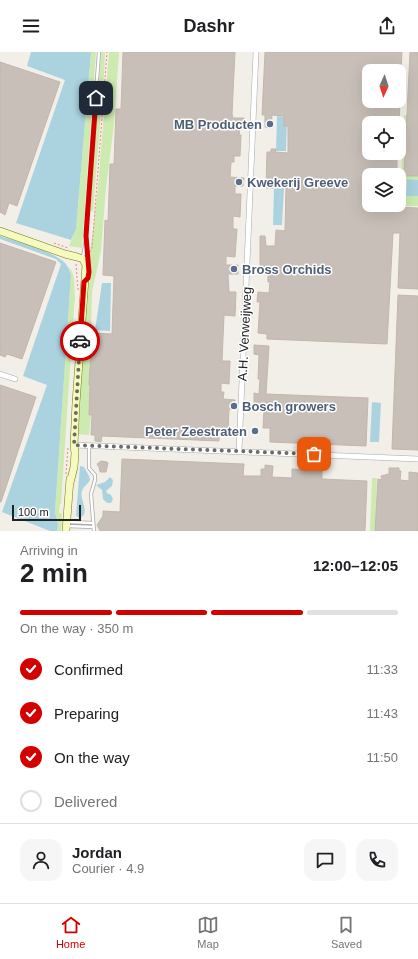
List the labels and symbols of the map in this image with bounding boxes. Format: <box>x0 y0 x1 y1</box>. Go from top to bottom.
north arrow <box>362 64 406 108</box>
pin <box>79 81 113 115</box>
place label: MB Producten <box>174 117 262 132</box>
marker: MB Producten <box>265 119 275 129</box>
place label: Kwekerij Greeve <box>247 175 348 190</box>
marker: Kwekerij Greeve <box>234 177 244 187</box>
place label: Bross Orchids <box>242 262 332 277</box>
marker: Bross Orchids <box>229 264 239 274</box>
street label: A.H. Verweijweg <box>235 286 254 382</box>
courier <box>60 321 100 361</box>
place label: Bosch growers <box>242 399 336 414</box>
marker: Bosch growers <box>229 401 239 411</box>
place label: Peter Zeestraten <box>145 424 247 439</box>
marker: Peter Zeestraten <box>250 426 260 436</box>
pin <box>297 437 331 471</box>
scale bar <box>12 503 81 522</box>

